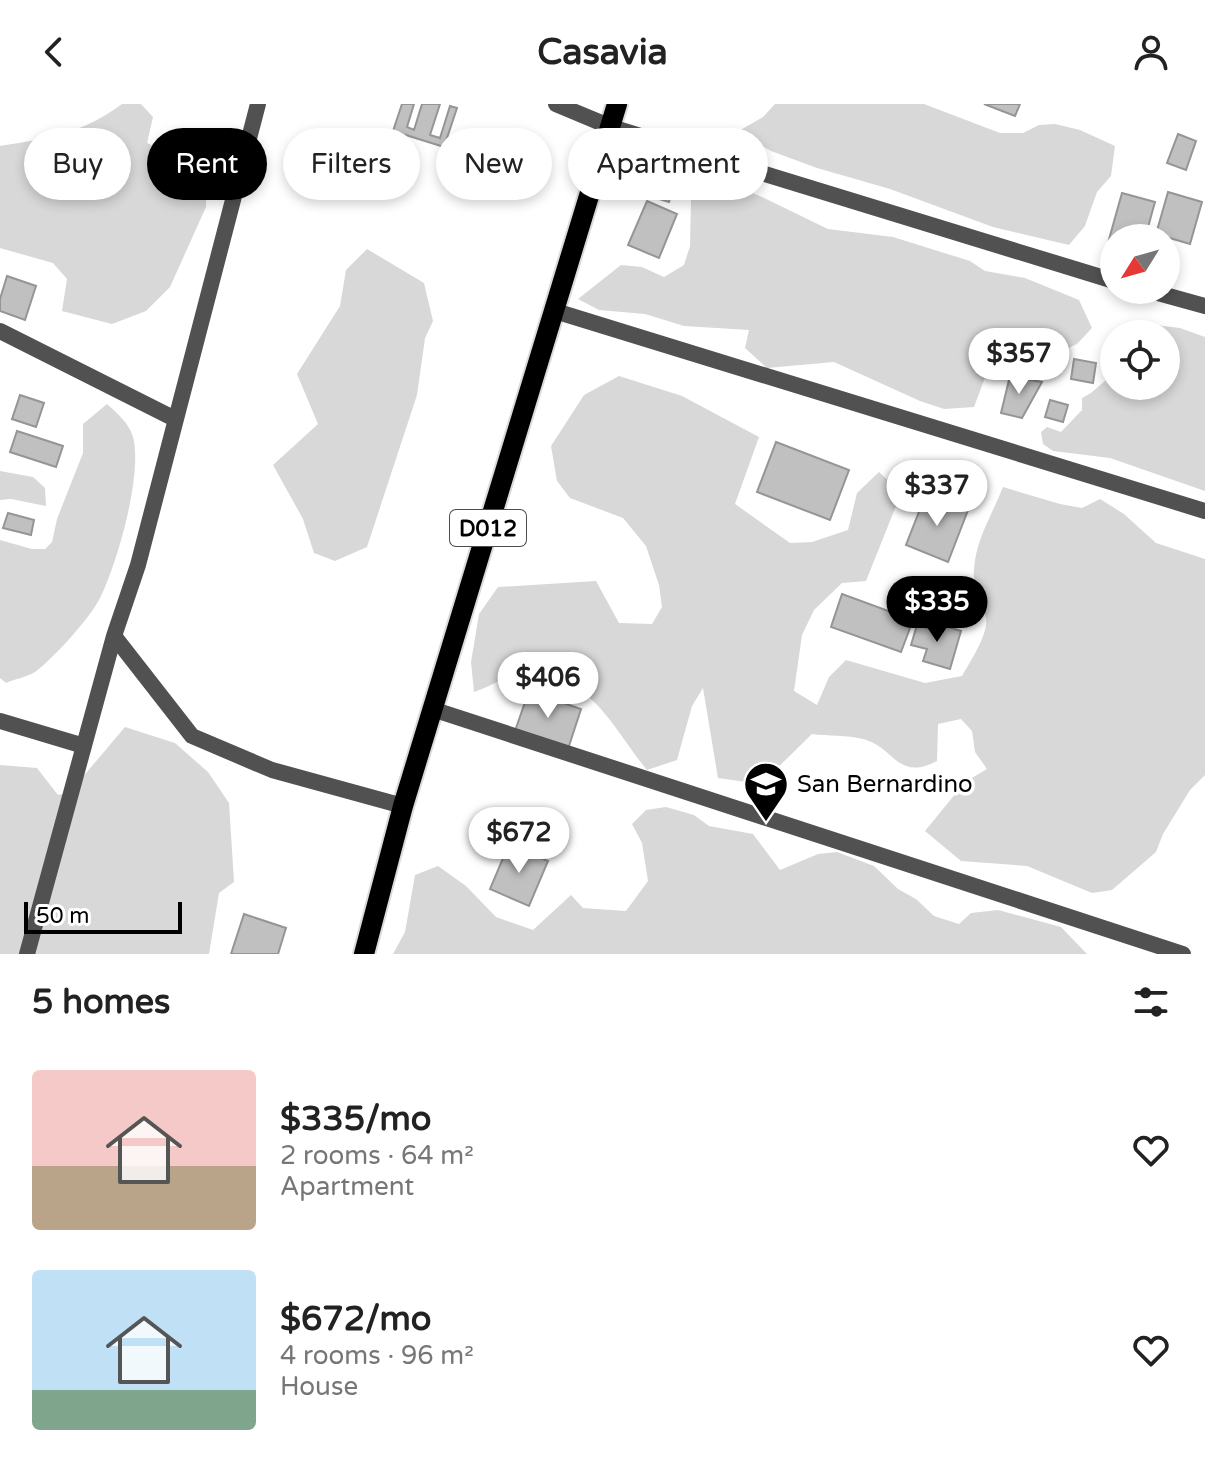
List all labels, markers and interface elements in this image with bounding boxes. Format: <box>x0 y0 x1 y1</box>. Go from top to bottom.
icon: back <box>32 30 76 74</box>
icon: person <box>1129 30 1173 74</box>
text: Casavia <box>537 31 668 74</box>
chip: Buy <box>24 128 131 200</box>
chip: Rent <box>147 128 267 200</box>
chip: Filters <box>283 128 420 200</box>
chip: New <box>436 128 552 200</box>
chip: Apartment <box>568 128 768 200</box>
north arrow <box>1100 224 1180 304</box>
map controls <box>1100 224 1180 400</box>
button: locate <box>1100 320 1180 400</box>
pin: $357 <box>972 328 1066 396</box>
text: $357 <box>986 338 1052 369</box>
pin: $337 <box>890 460 984 528</box>
text: $337 <box>904 470 970 501</box>
road number: D012 <box>450 510 526 546</box>
pin: $335 <box>890 576 984 644</box>
text: $335 <box>904 586 970 617</box>
pin: $406 <box>501 652 595 720</box>
text: $406 <box>515 662 581 693</box>
school or university icon: San Bernardino <box>742 760 790 823</box>
place label: San Bernardino <box>797 770 973 799</box>
pin: $672 <box>472 807 566 875</box>
text: $672 <box>486 817 552 848</box>
scale bar <box>24 898 182 934</box>
text: 50 m <box>36 903 90 929</box>
icon: filters <box>1129 980 1173 1024</box>
text: 5 homes <box>32 982 170 1023</box>
text: $335/mo <box>280 1099 431 1140</box>
icon: home <box>96 1102 192 1198</box>
icon: heart <box>1129 1128 1173 1172</box>
text: 2 rooms · 64 m² <box>280 1140 474 1171</box>
text: Apartment <box>280 1171 414 1202</box>
text: $672/mo <box>280 1299 431 1340</box>
icon: home <box>96 1302 192 1398</box>
icon: heart <box>1129 1328 1173 1372</box>
text: 4 rooms · 96 m² <box>280 1340 474 1371</box>
text: House <box>280 1371 358 1402</box>

